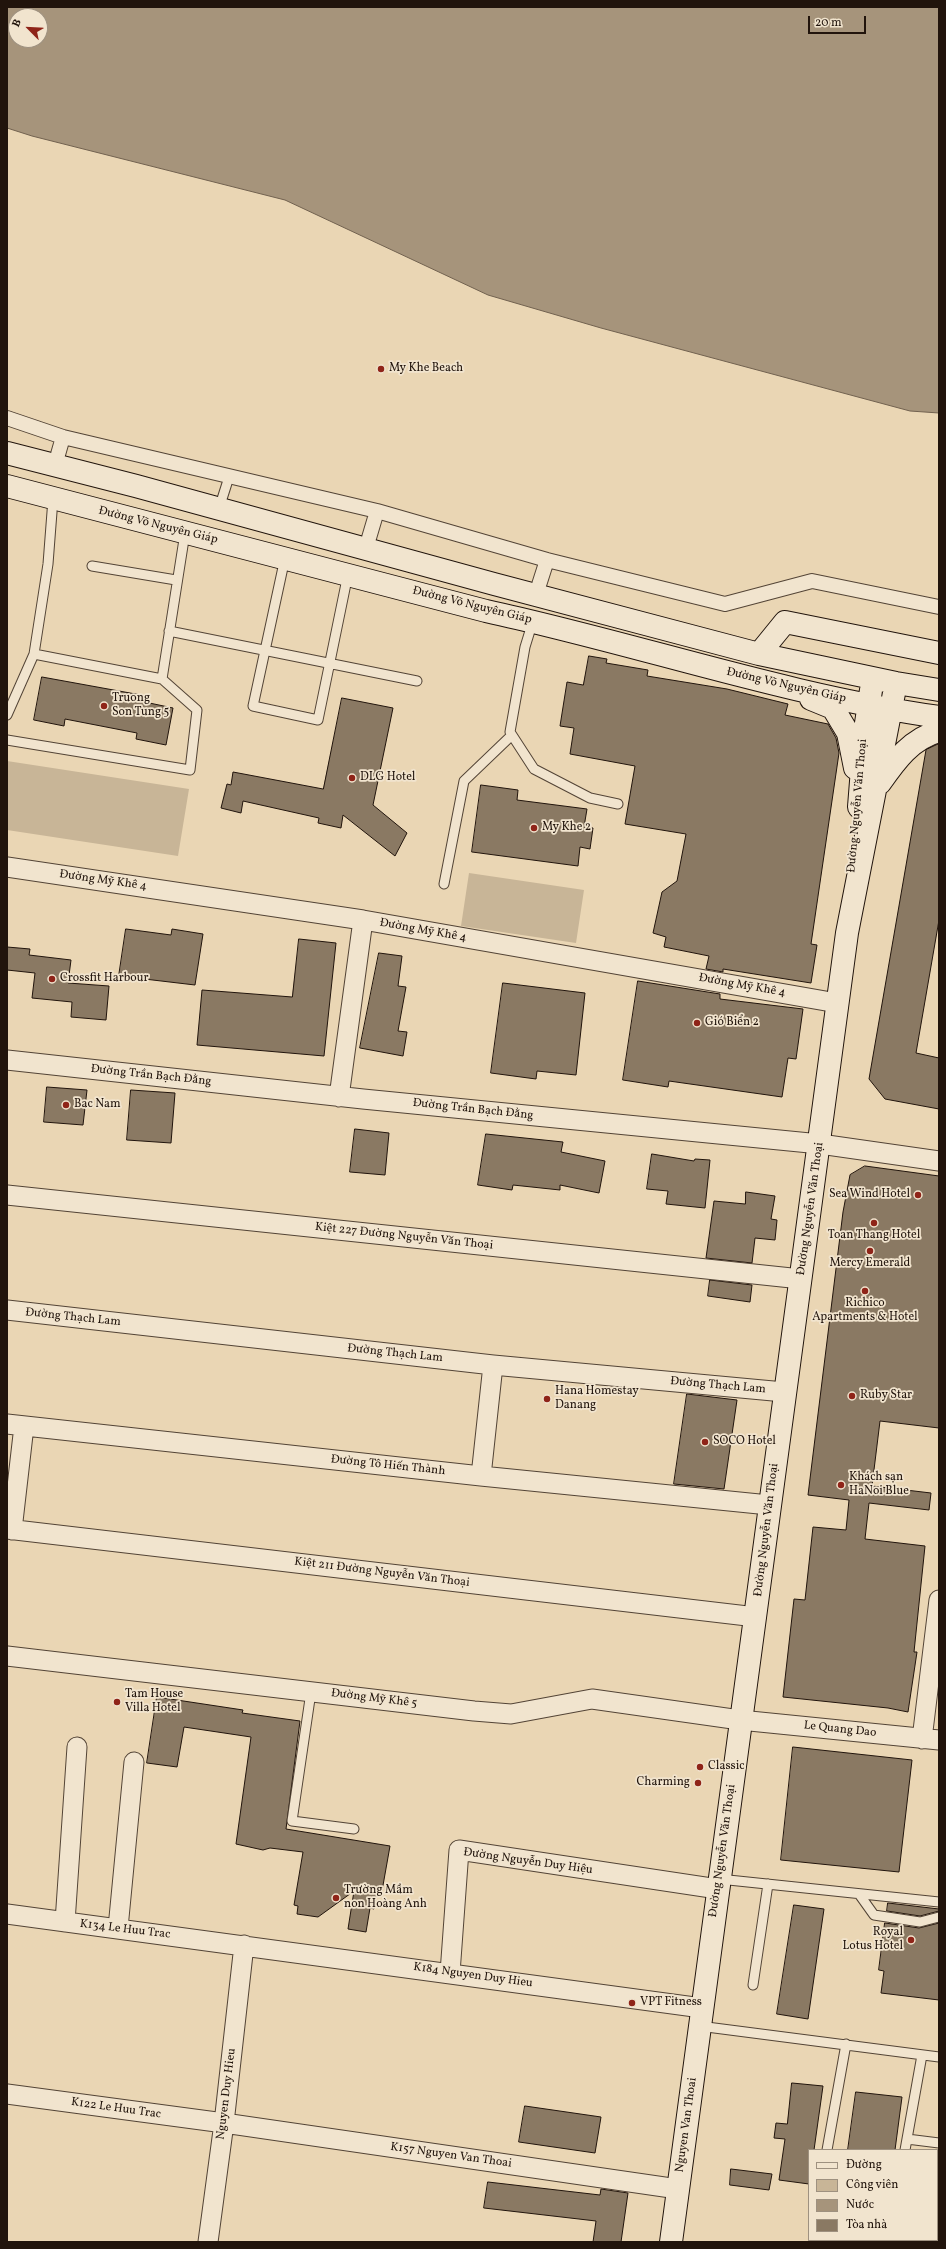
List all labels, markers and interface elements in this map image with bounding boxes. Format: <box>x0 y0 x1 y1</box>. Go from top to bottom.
north arrow <box>8 8 48 48</box>
scale bar <box>810 8 868 34</box>
text: 20 m <box>815 15 842 31</box>
text: B <box>9 17 26 30</box>
place label: My Khe Beach <box>389 362 463 376</box>
marker: My Khe Beach <box>376 364 386 374</box>
street label: Đường Võ Nguyên Giáp <box>97 504 219 548</box>
street label: Đường Võ Nguyên Giáp <box>411 584 533 628</box>
street label: Đường Võ Nguyên Giáp <box>725 665 847 707</box>
place label: Truong Son Tung 5 <box>112 692 169 720</box>
marker: Truong Son Tung 5 <box>99 701 109 711</box>
street label: Đường Nguyễn Văn Thoại <box>845 738 871 874</box>
place label: DLG Hotel <box>360 771 415 785</box>
marker: DLG Hotel <box>347 773 357 783</box>
place label: My Khe 2 <box>542 821 591 835</box>
marker: My Khe 2 <box>529 823 539 833</box>
street label: Đường Mỹ Khê 4 <box>58 868 148 894</box>
street label: Đường Mỹ Khê 4 <box>378 916 468 946</box>
street label: Đường Mỹ Khê 4 <box>697 971 787 1001</box>
place label: Crossfit Harbour <box>60 972 148 986</box>
marker: Crossfit Harbour <box>47 974 57 984</box>
place label: Gió Biển 2 <box>705 1016 759 1030</box>
marker: Gió Biển 2 <box>692 1018 702 1028</box>
street label: Đường Trần Bạch Đằng <box>90 1062 212 1090</box>
street label: Đường Trần Bạch Đằng <box>412 1096 534 1124</box>
place label: Bac Nam <box>74 1098 121 1112</box>
marker: Bac Nam <box>61 1100 71 1110</box>
street label: Đường Nguyễn Văn Thoại <box>795 1141 827 1277</box>
place label: Sea Wind Hotel <box>829 1188 910 1202</box>
marker: Sea Wind Hotel <box>913 1190 923 1200</box>
marker: Toan Thang Hotel <box>869 1218 879 1228</box>
street label: Kiệt 227 Đường Nguyễn Văn Thoại <box>314 1220 494 1254</box>
place label: Toan Thang Hotel <box>828 1229 920 1243</box>
marker: Mercy Emerald <box>865 1246 875 1256</box>
place label: Mercy Emerald <box>830 1257 910 1271</box>
marker: Richico Apartments & Hotel <box>860 1286 870 1296</box>
place label: Richico Apartments & Hotel <box>812 1297 918 1325</box>
street label: Đường Thạch Lam <box>24 1306 122 1330</box>
street label: Đường Thạch Lam <box>346 1342 444 1366</box>
street label: Đường Thạch Lam <box>670 1375 766 1397</box>
place label: Hana Homestay Danang <box>555 1385 639 1413</box>
place label: Ruby Star <box>860 1389 912 1403</box>
marker: Ruby Star <box>847 1391 857 1401</box>
marker: Hana Homestay Danang <box>542 1394 552 1404</box>
place label: SOCO Hotel <box>713 1435 776 1449</box>
marker: SOCO Hotel <box>700 1437 710 1447</box>
street label: Đường Tô Hiến Thành <box>330 1453 446 1479</box>
street label: Đường Nguyễn Văn Thoại <box>752 1462 782 1598</box>
place label: Khách sạn HaNoi Blue <box>849 1471 909 1499</box>
marker: Khách sạn HaNoi Blue <box>836 1480 846 1490</box>
street label: Kiệt 211 Đường Nguyễn Văn Thoại <box>294 1555 470 1591</box>
street label: Đường Mỹ Khê 5 <box>330 1687 418 1711</box>
place label: Tam House Villa Hotel <box>125 1688 183 1716</box>
marker: Tam House Villa Hotel <box>112 1697 122 1707</box>
street label: Le Quang Dao <box>803 1719 877 1741</box>
place label: Classic <box>708 1760 745 1774</box>
marker: Classic <box>695 1762 705 1772</box>
place label: Charming <box>636 1776 690 1790</box>
marker: Charming <box>693 1778 703 1788</box>
street label: Đường Nguyễn Văn Thoại <box>707 1783 739 1919</box>
street label: Đường Nguyễn Duy Hiệu <box>462 1846 594 1878</box>
place label: Trường Mầm non Hoàng Anh <box>344 1884 427 1912</box>
marker: Trường Mầm non Hoàng Anh <box>331 1893 341 1903</box>
street label: K134 Le Huu Trac <box>79 1917 171 1943</box>
place label: Royal Lotus Hotel <box>843 1926 903 1954</box>
marker: Royal Lotus Hotel <box>906 1935 916 1945</box>
street label: K184 Nguyen Duy Hieu <box>412 1960 534 1992</box>
place label: VPT Fitness <box>640 1996 702 2010</box>
marker: VPT Fitness <box>627 1998 637 2008</box>
street label: Nguyen Duy Hieu <box>214 2047 240 2141</box>
street label: Nguyen Van Thoai <box>673 2077 701 2173</box>
street label: K122 Le Huu Trac <box>70 2096 162 2122</box>
street label: K157 Nguyen Van Thoai <box>389 2140 513 2172</box>
legend <box>808 2149 938 2241</box>
text: Đường <box>846 2157 882 2173</box>
text: Công viên <box>846 2177 898 2193</box>
text: Nước <box>846 2197 874 2213</box>
text: Tòa nhà <box>846 2217 887 2233</box>

